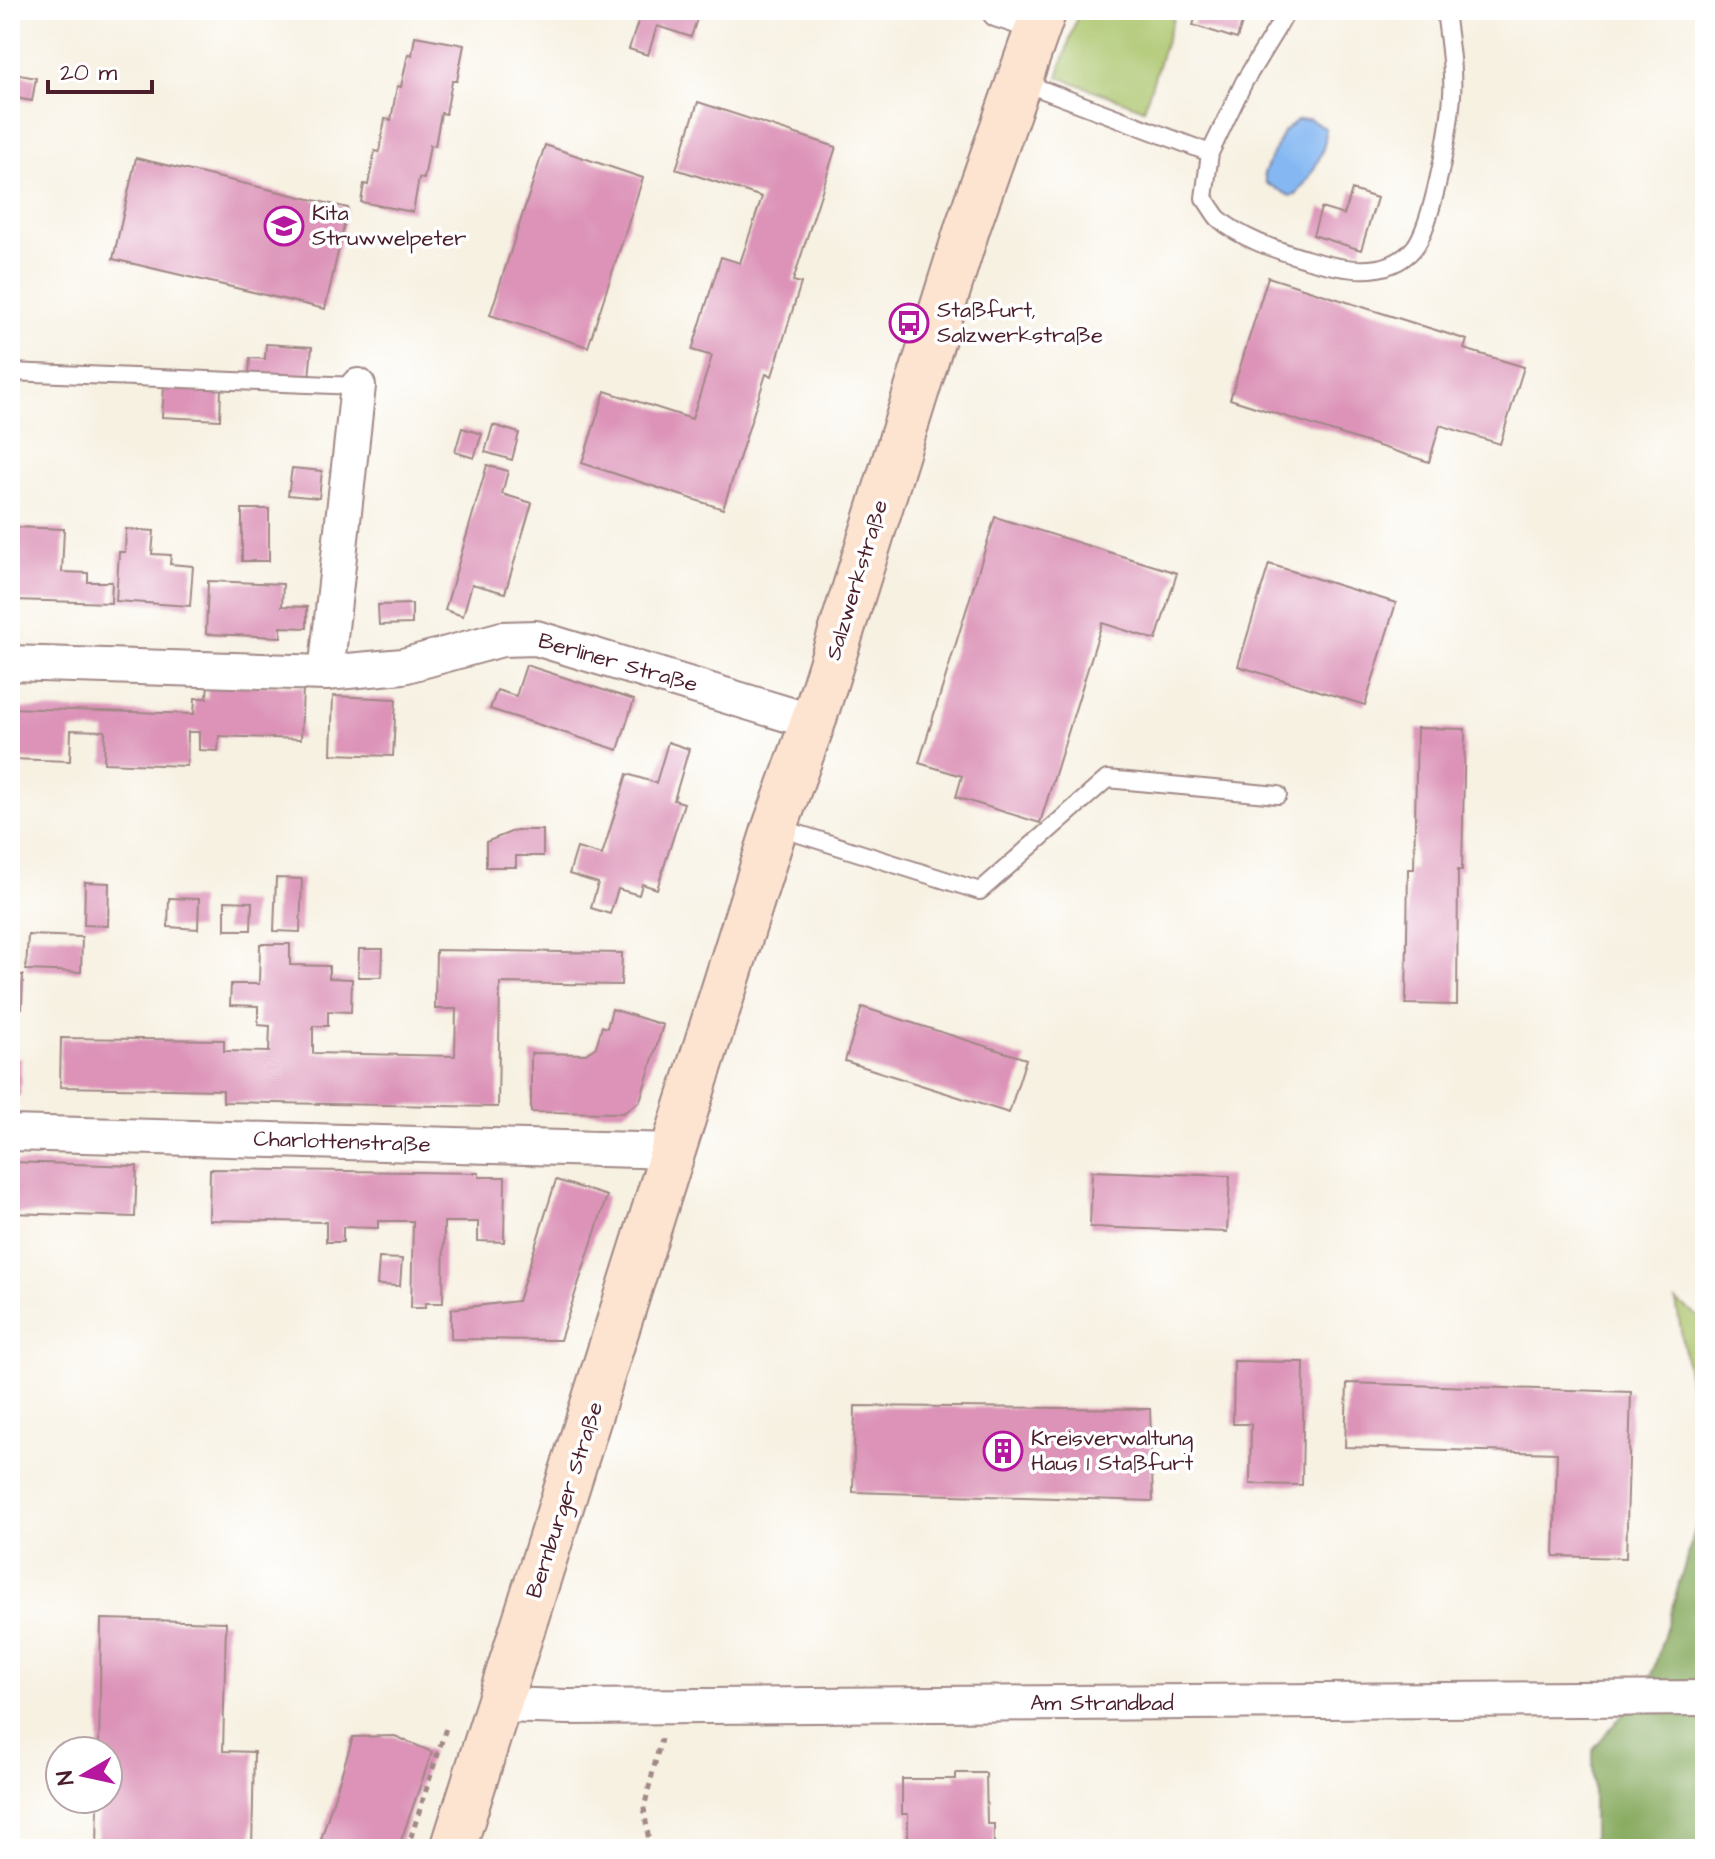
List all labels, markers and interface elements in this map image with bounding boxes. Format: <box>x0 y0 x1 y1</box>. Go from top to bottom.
scale bar <box>48 44 152 94</box>
text: 20 m <box>60 56 117 90</box>
place label: Kita Struwwelpeter <box>312 198 466 254</box>
school or university icon: Kita Struwwelpeter <box>263 205 305 247</box>
place label: Staßfurt, Salzwerkstraße <box>937 295 1103 351</box>
bus stop icon: Staßfurt, Salzwerkstraße <box>888 302 930 344</box>
street label: Salzwerkstraße <box>818 496 896 664</box>
street label: Berliner Straße <box>535 625 701 701</box>
street label: Charlottenstraße <box>253 1123 431 1161</box>
street label: Bernburger Straße <box>519 1398 612 1602</box>
place label: Kreisverwaltung Haus 1 Staßfurt <box>1031 1423 1193 1479</box>
building icon: Kreisverwaltung Haus 1 Staßfurt <box>982 1430 1024 1472</box>
street label: Am Strandbad <box>1030 1688 1174 1719</box>
north arrow <box>44 1735 124 1815</box>
text: N <box>49 1768 82 1787</box>

